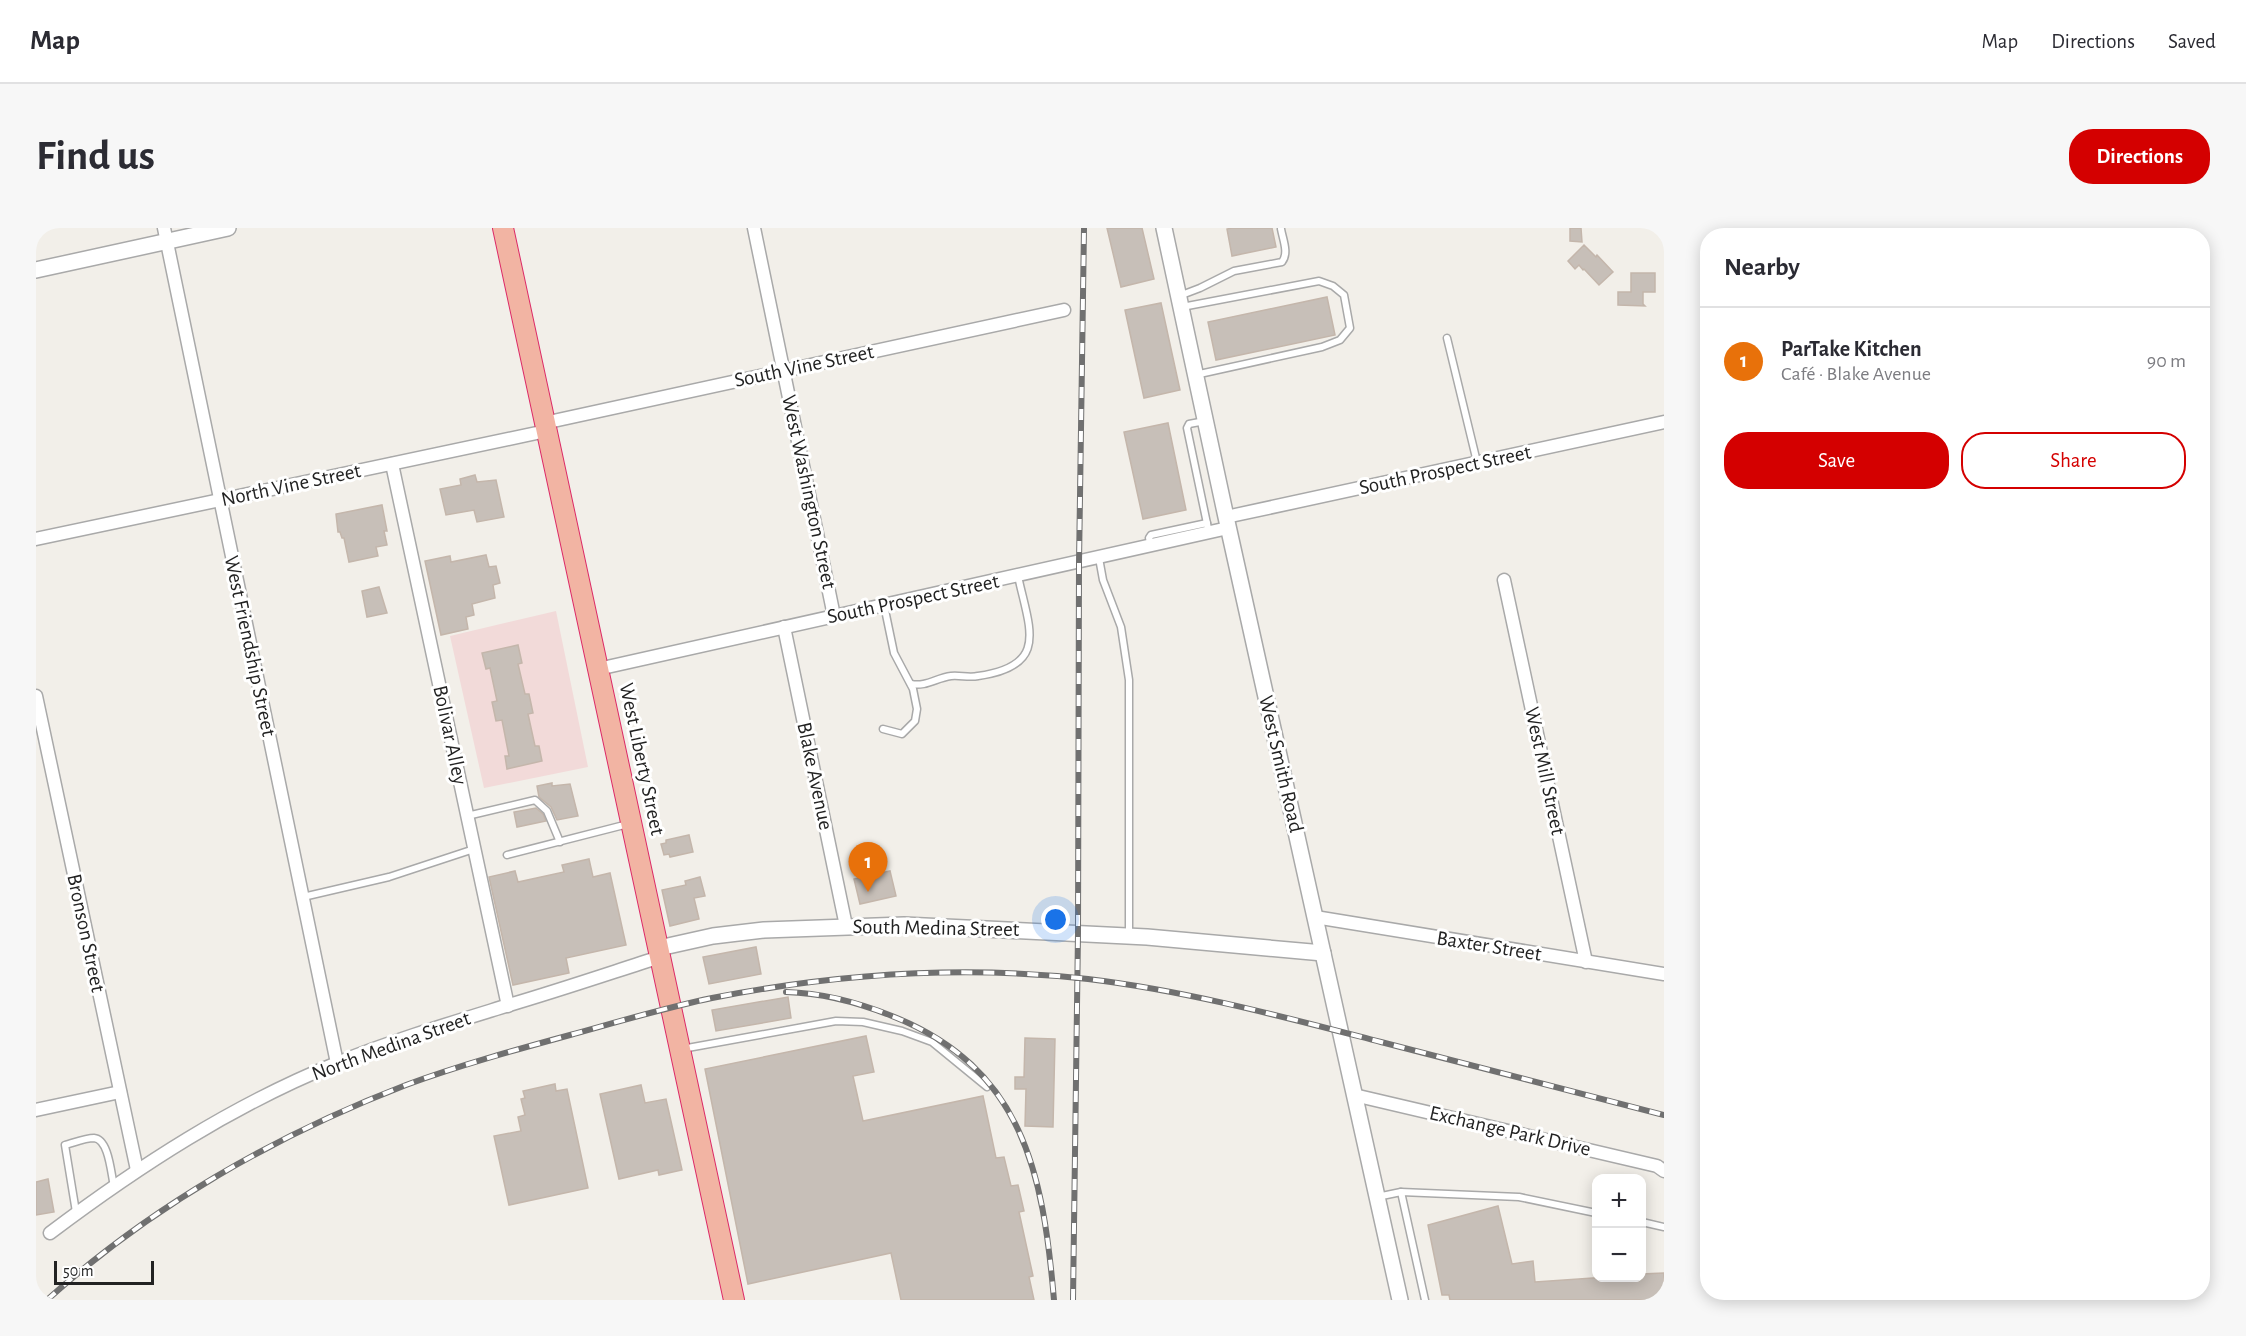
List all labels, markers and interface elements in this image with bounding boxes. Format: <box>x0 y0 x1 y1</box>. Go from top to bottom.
text: Map <box>30 27 80 55</box>
text: Map <box>1982 31 2018 52</box>
text: Directions <box>2051 31 2135 52</box>
text: Saved <box>2168 31 2216 52</box>
button: Directions <box>2069 129 2210 184</box>
text: Find us <box>36 135 155 177</box>
text: Nearby <box>1724 254 1800 280</box>
text: ParTake Kitchen <box>1781 338 1922 360</box>
street label: South Vine Street <box>732 341 876 391</box>
text: 1 <box>1740 351 1747 371</box>
text: 90 m <box>2147 351 2186 371</box>
text: Café · Blake Avenue <box>1781 364 1931 384</box>
street label: West Washington Street <box>778 393 840 591</box>
button: Save <box>1724 432 1949 489</box>
button: Share <box>1961 432 2186 489</box>
street label: South Prospect Street <box>1357 441 1533 498</box>
street label: North Vine Street <box>219 460 363 510</box>
street label: West Friendship Street <box>221 554 280 739</box>
street label: South Prospect Street <box>825 570 1001 627</box>
street label: West Liberty Street <box>616 681 668 837</box>
street label: Bolivar Alley <box>429 683 471 787</box>
street label: West Smith Road <box>1255 693 1307 835</box>
street label: West Mill Street <box>1521 705 1569 837</box>
street label: Blake Avenue <box>793 720 837 832</box>
pin: 1 <box>848 842 888 892</box>
street label: Bronson Street <box>63 872 109 994</box>
your location <box>1041 905 1070 934</box>
street label: South Medina Street <box>852 916 1020 940</box>
street label: Baxter Street <box>1435 927 1543 965</box>
street label: North Medina Street <box>309 1007 473 1084</box>
street label: Exchange Park Drive <box>1427 1102 1593 1160</box>
map controls <box>1592 1174 1646 1282</box>
button: + <box>1592 1174 1646 1228</box>
button: − <box>1592 1228 1646 1282</box>
scale bar <box>54 1258 154 1286</box>
text: 50 m <box>63 1263 94 1279</box>

